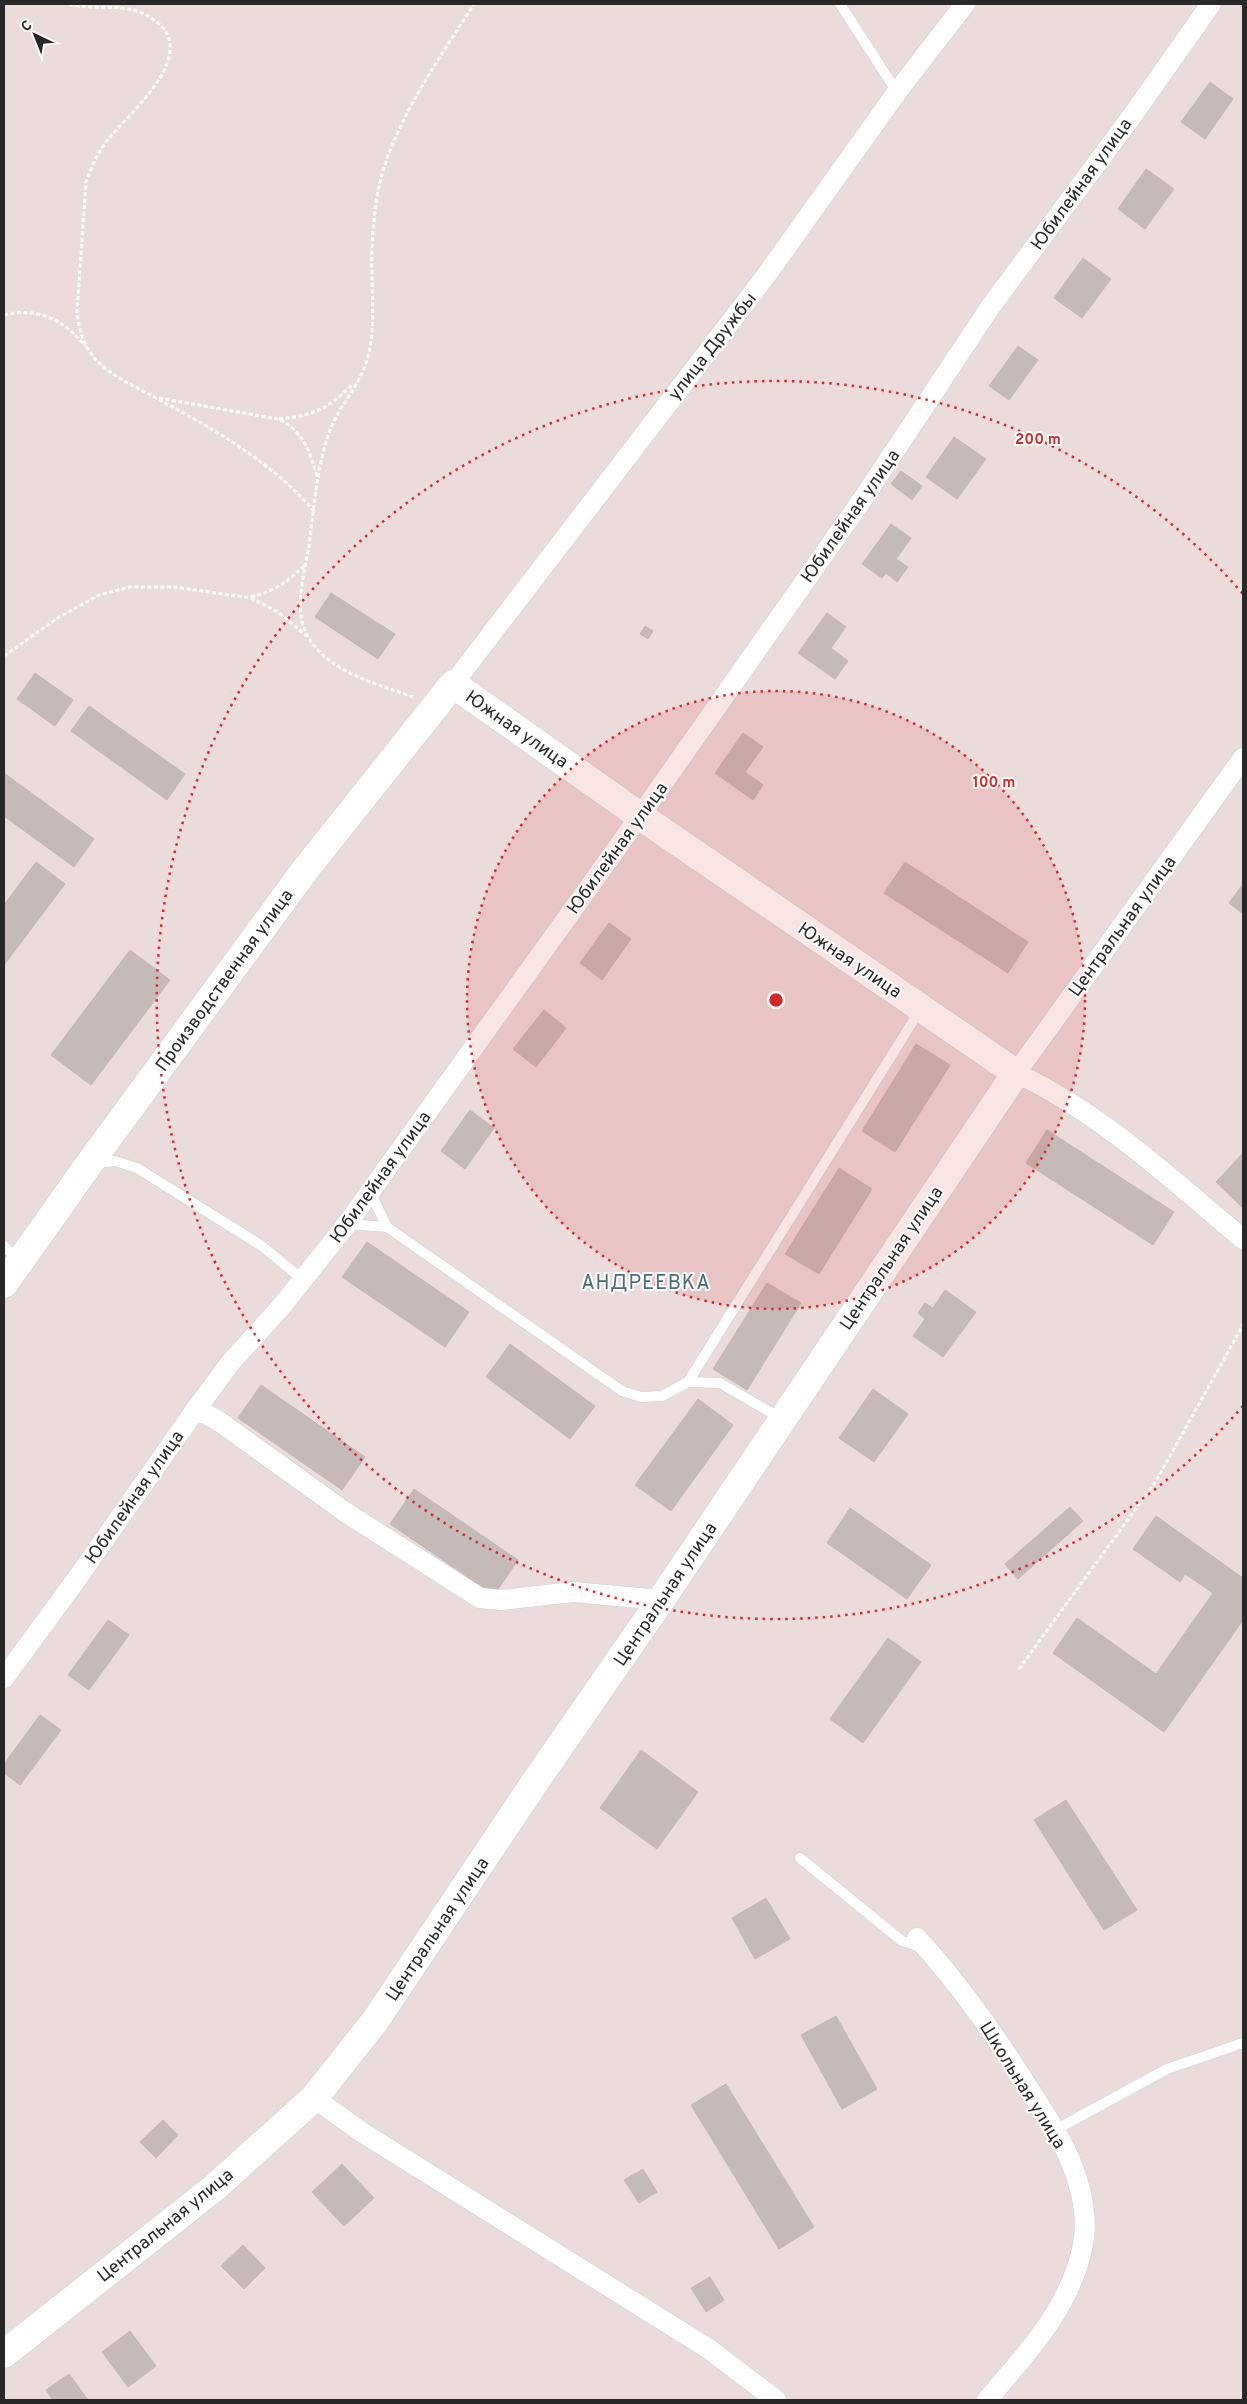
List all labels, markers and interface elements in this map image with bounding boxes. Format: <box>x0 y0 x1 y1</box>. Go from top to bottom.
north arrow <box>10 10 60 60</box>
text: С <box>18 17 36 36</box>
street label: Юбилейная улица <box>1027 114 1138 255</box>
street label: улица Дружбы <box>664 288 762 406</box>
text: 200 m <box>1015 431 1061 450</box>
street label: Юбилейная улица <box>797 446 906 588</box>
street label: Южная улица <box>460 686 572 774</box>
text: 100 m <box>973 774 1015 793</box>
street label: Юбилейная улица <box>563 778 674 919</box>
street label: Центральная улица <box>1064 852 1182 1002</box>
street label: Производственная улица <box>151 885 299 1077</box>
street label: Южная улица <box>793 918 906 1004</box>
centre of rings <box>767 991 785 1009</box>
street label: Юбилейная улица <box>326 1107 437 1248</box>
street label: Центральная улица <box>836 1182 949 1335</box>
district label: АНДРЕЕВКА <box>581 1271 711 1297</box>
street label: Юбилейная улица <box>81 1427 190 1569</box>
street label: Центральная улица <box>610 1518 723 1671</box>
street label: Центральная улица <box>382 1853 495 2006</box>
street label: Школьная улица <box>973 2018 1070 2154</box>
street label: Центральная улица <box>93 2164 239 2288</box>

